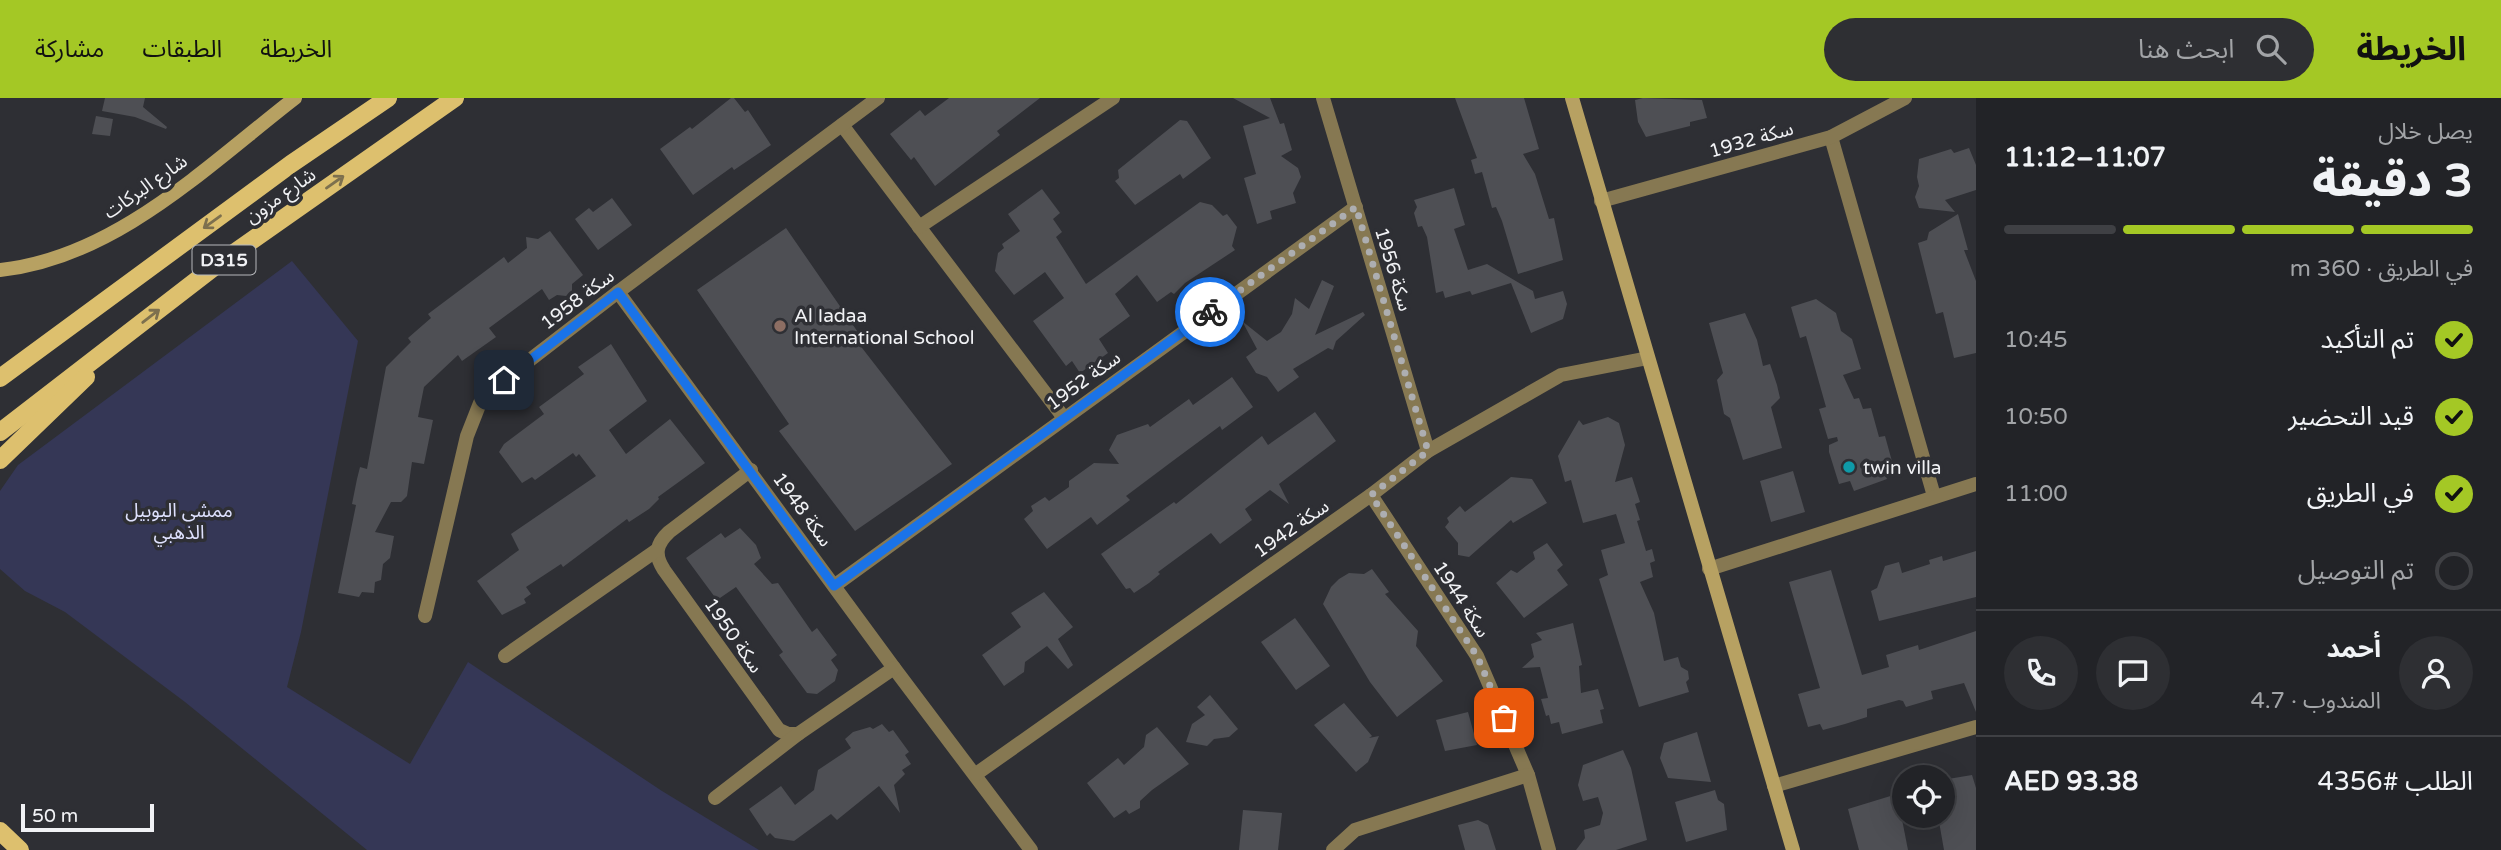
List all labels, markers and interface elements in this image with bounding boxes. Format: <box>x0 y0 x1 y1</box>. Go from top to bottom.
search box <box>1824 18 2314 81</box>
icon: search <box>2252 30 2290 68</box>
text: الخريطة <box>2356 30 2466 69</box>
text: ابحث هنا <box>2138 34 2234 65</box>
text: مشاركة <box>35 35 104 64</box>
text: الطبقات <box>142 35 222 64</box>
text: الخريطة <box>260 35 332 64</box>
street label: سكة 1932 <box>1707 117 1796 162</box>
text: يصل خلال <box>2378 118 2473 146</box>
text: 11:07–11:12 <box>2004 142 2166 173</box>
street label: شارع البركات <box>100 150 193 225</box>
text: 3 دقيقة <box>2312 154 2473 209</box>
street label: شارع مزون <box>241 164 321 230</box>
one-way arrow <box>325 175 344 189</box>
one-way arrow <box>203 215 222 229</box>
street label: سكة 1956 <box>1370 225 1416 314</box>
road number: D315 <box>192 246 256 274</box>
text: في الطريق · 360 m <box>2290 255 2473 283</box>
street label: سكة 1958 <box>536 265 619 335</box>
courier <box>1175 277 1245 347</box>
icon: bike <box>1191 293 1229 331</box>
place label: Al Iadaa International School <box>794 305 974 349</box>
one-way arrow <box>141 308 160 323</box>
marker: Al Iadaa International School <box>772 318 788 334</box>
icon: check <box>2435 321 2473 359</box>
text: تم التأكيد <box>2320 324 2414 355</box>
text: 10:45 <box>2004 326 2068 354</box>
street label: سكة 1952 <box>1042 346 1125 415</box>
pin <box>474 350 534 410</box>
icon: home <box>485 361 523 399</box>
icon: check <box>2435 398 2473 436</box>
text: قيد التحضير <box>2288 401 2414 432</box>
text: 10:50 <box>2004 403 2068 431</box>
place label: twin villa <box>1863 457 1941 479</box>
marker: twin villa <box>1841 459 1857 475</box>
street label: سكة 1948 <box>768 468 837 551</box>
icon: check <box>2435 475 2473 513</box>
text: في الطريق <box>2307 478 2414 509</box>
text: 11:00 <box>2004 480 2068 508</box>
street label: سكة 1942 <box>1250 495 1333 563</box>
park label: ممشى اليوبيل الذهبي <box>125 500 233 547</box>
text: تم التوصيل <box>2298 555 2414 586</box>
street label: سكة 1944 <box>1428 557 1494 642</box>
street label: سكة 1950 <box>699 594 767 677</box>
text: أحمد <box>2327 633 2381 664</box>
button: phone <box>2004 636 2078 710</box>
button: chat <box>2096 636 2170 710</box>
button: person <box>2399 636 2473 710</box>
text: المندوب · 4.7 <box>2250 687 2381 715</box>
pin <box>1474 688 1534 748</box>
icon: bag <box>1485 699 1523 737</box>
map controls <box>1892 765 1955 828</box>
button: locate <box>1892 765 1955 828</box>
text: AED 93.38 <box>2004 766 2138 797</box>
text: الطلب #4356 <box>2317 766 2473 797</box>
scale bar <box>21 801 154 833</box>
text: 50 m <box>32 805 78 827</box>

